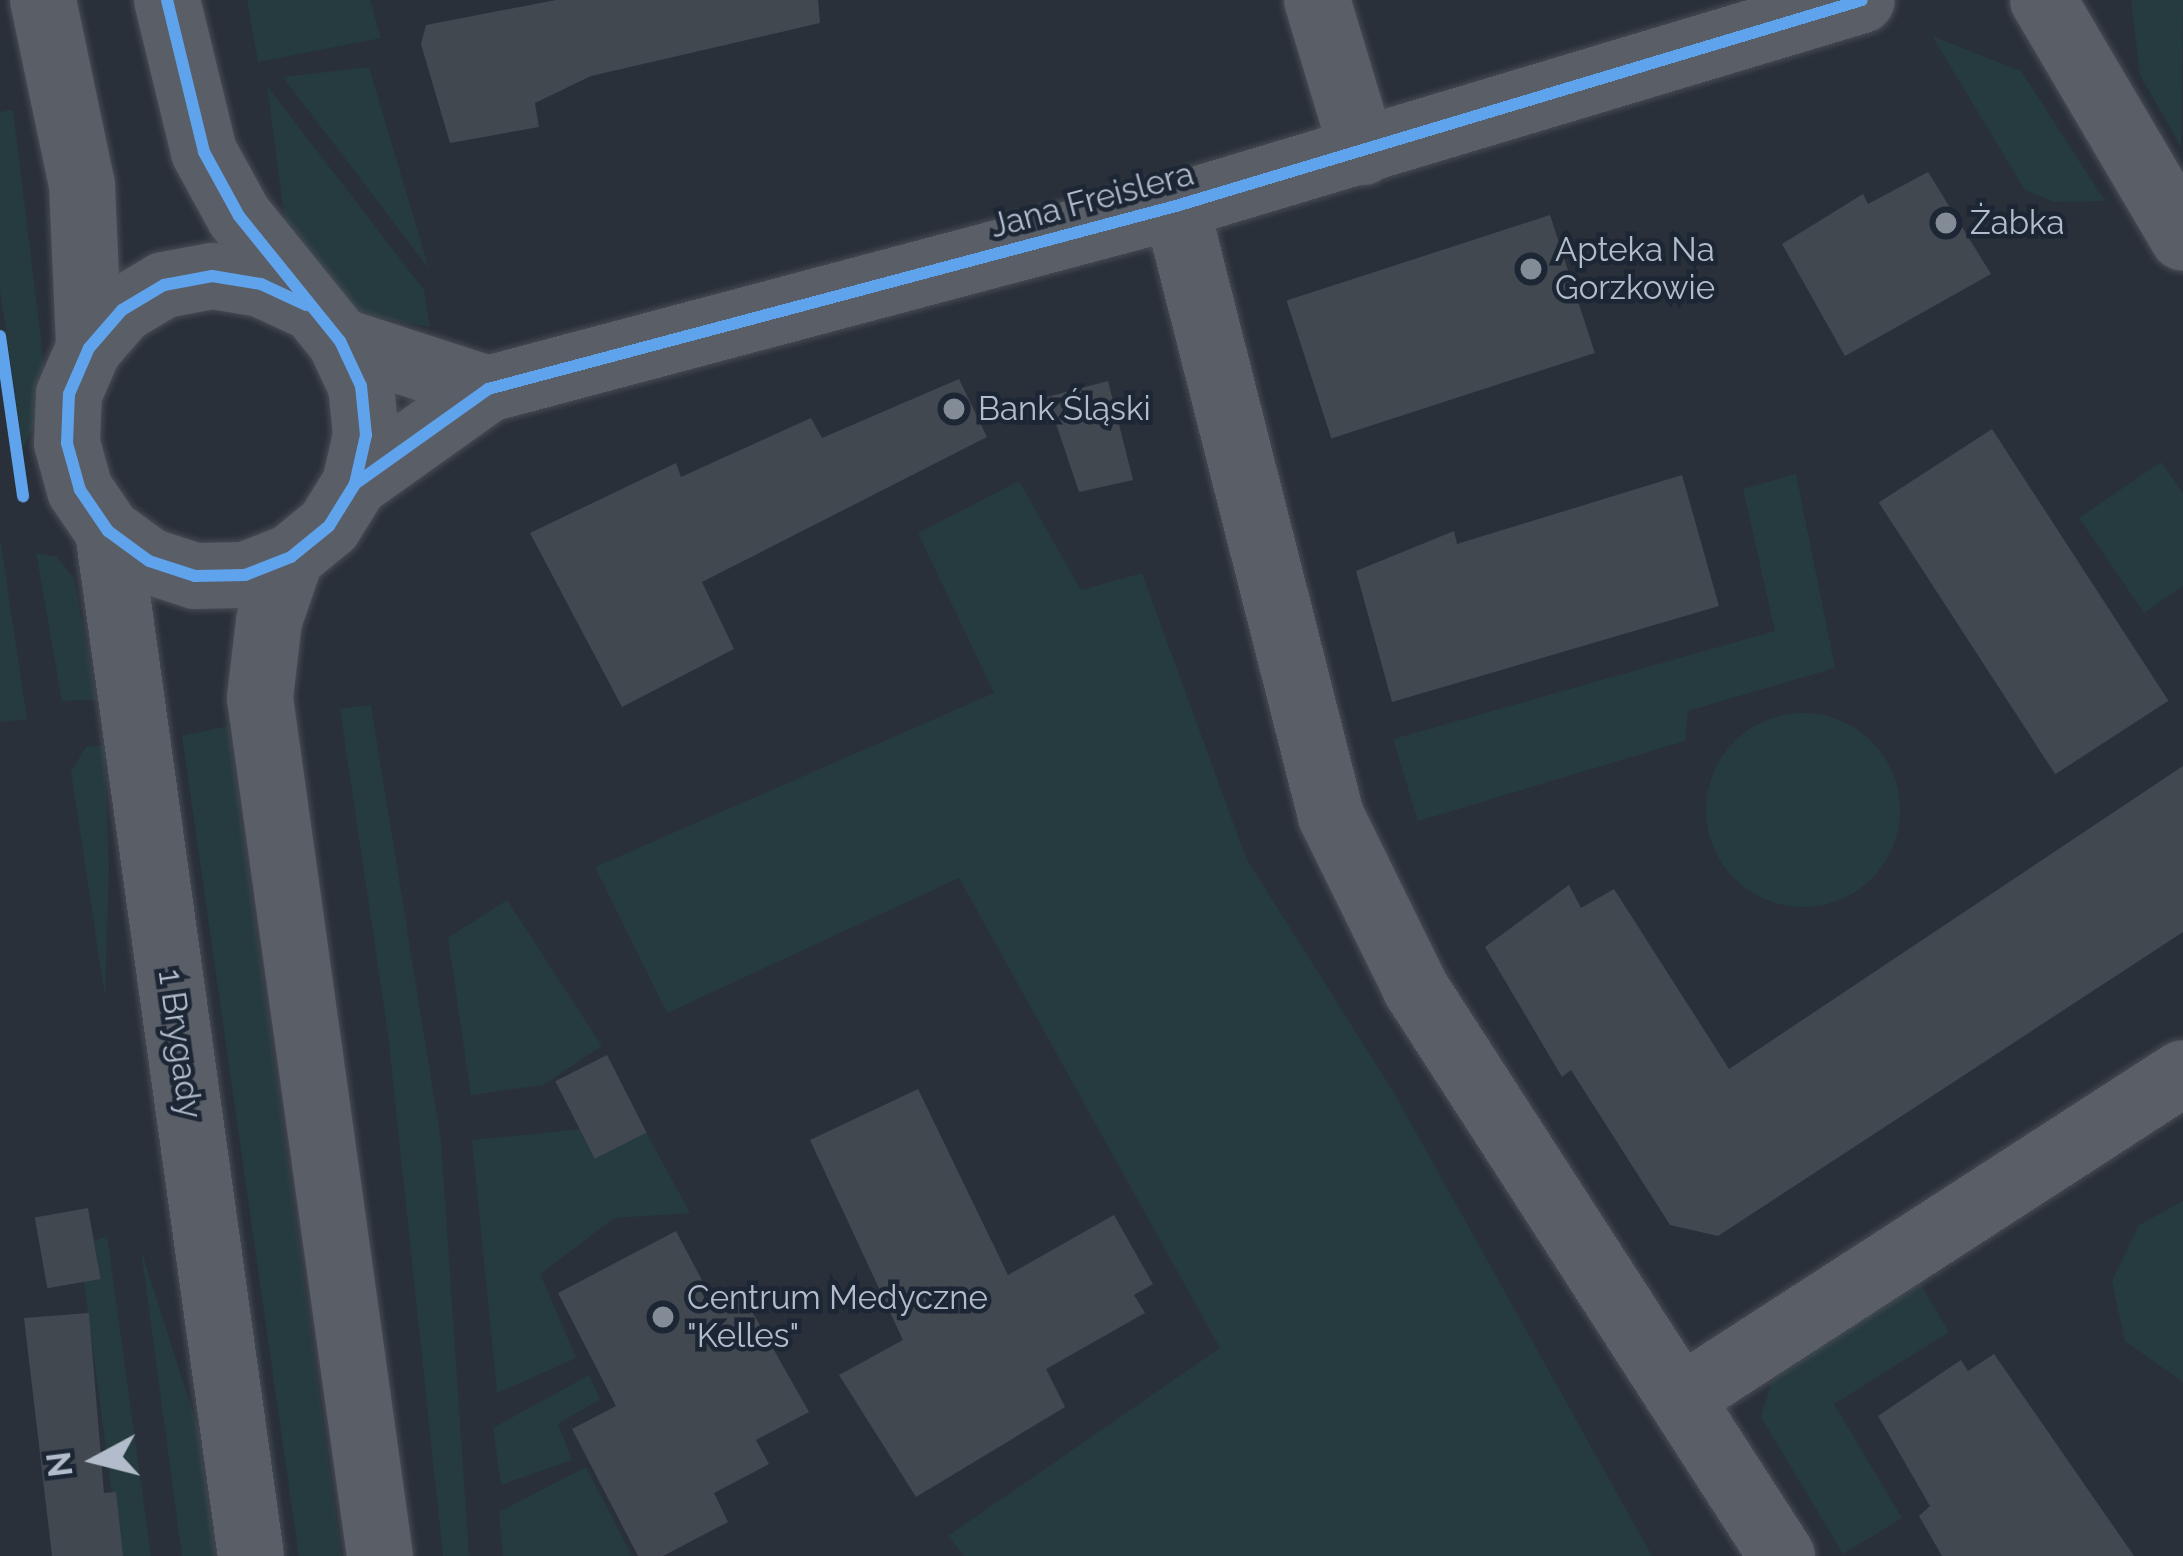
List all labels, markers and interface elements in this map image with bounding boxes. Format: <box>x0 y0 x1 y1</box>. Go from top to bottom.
street label: Jana Freislera <box>986 154 1198 246</box>
place label: Żabka <box>1970 203 2065 243</box>
marker: Żabka <box>1933 210 1959 236</box>
place label: Apteka Na Gorzkowie <box>1555 230 1715 308</box>
marker: Apteka Na Gorzkowie <box>1518 256 1544 282</box>
place label: Bank Śląski <box>978 389 1151 429</box>
marker: Bank Śląski <box>941 396 967 422</box>
street label: 1 Brygady <box>150 967 210 1121</box>
place label: Centrum Medyczne "Kelles" <box>687 1278 988 1356</box>
marker: Centrum Medyczne "Kelles" <box>650 1304 676 1330</box>
north arrow <box>36 1400 156 1520</box>
text: N <box>39 1450 81 1479</box>

